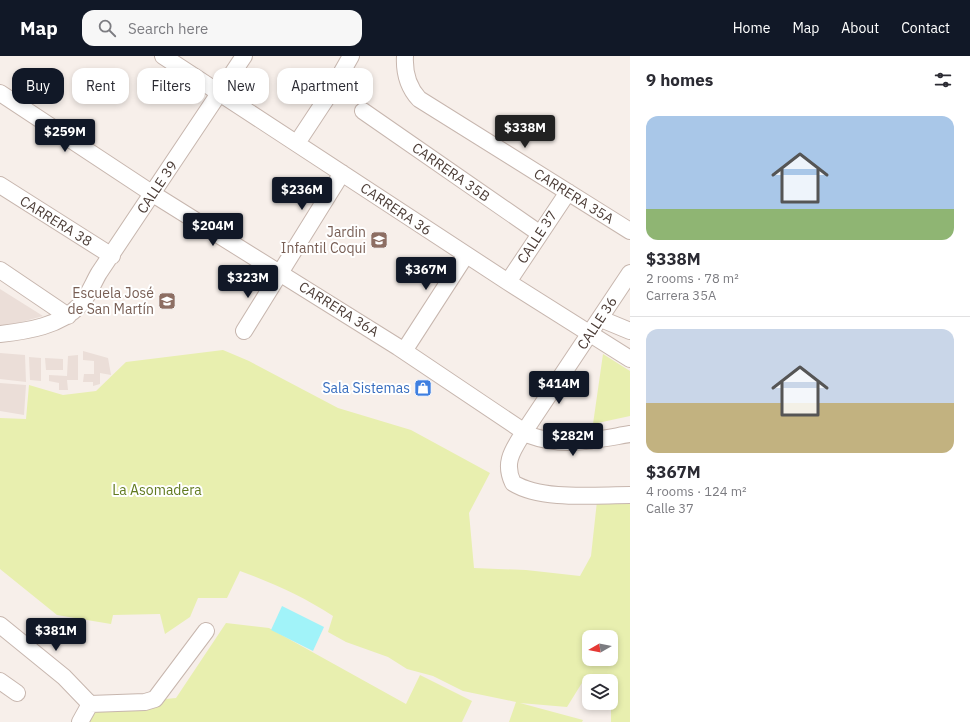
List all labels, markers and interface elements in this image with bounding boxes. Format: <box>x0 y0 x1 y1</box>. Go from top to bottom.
search box <box>82 10 362 46</box>
text: Map <box>20 16 58 40</box>
icon: search <box>96 17 118 39</box>
text: Search here <box>128 19 208 38</box>
text: Home <box>733 19 770 37</box>
text: Map <box>792 19 819 37</box>
text: About <box>841 19 879 37</box>
text: Contact <box>901 19 950 37</box>
chip: Buy <box>12 68 64 104</box>
chip: Rent <box>72 68 129 104</box>
chip: Filters <box>137 68 205 104</box>
chip: New <box>213 68 269 104</box>
chip: Apartment <box>277 68 373 104</box>
text: 9 homes <box>646 69 713 91</box>
icon: filters <box>932 69 954 91</box>
pin: $338M <box>497 115 553 149</box>
pin: $259M <box>37 119 93 153</box>
text: $338M <box>504 119 546 136</box>
text: $259M <box>44 123 86 140</box>
street label: CARRERA 35B <box>409 139 493 205</box>
icon: home <box>764 142 836 214</box>
street label: CALLE 39 <box>133 157 181 217</box>
street label: CARRERA 35A <box>531 164 617 228</box>
pin: $236M <box>274 177 330 211</box>
street label: CARRERA 36 <box>357 179 435 239</box>
text: $236M <box>281 181 323 198</box>
street label: CARRERA 38 <box>17 192 95 250</box>
street label: CALLE 37 <box>513 207 561 267</box>
pin: $204M <box>185 213 241 247</box>
text: $204M <box>192 217 234 234</box>
place label: Jardin Infantil Coqui <box>281 223 366 257</box>
school or university icon: Jardin Infantil Coqui <box>369 230 389 250</box>
text: $338M <box>646 248 701 270</box>
pin: $367M <box>398 257 454 291</box>
text: $367M <box>405 261 447 278</box>
pin: $323M <box>220 265 276 299</box>
text: $323M <box>227 269 269 286</box>
text: 2 rooms · 78 m² <box>646 270 739 287</box>
street label: CARRERA 36A <box>296 277 382 341</box>
place label: Escuela José de San Martín <box>68 284 154 318</box>
text: Carrera 35A <box>646 287 716 304</box>
school or university icon: Escuela José de San Martín <box>157 291 177 311</box>
street label: CALLE 36 <box>573 293 621 353</box>
icon: home <box>764 355 836 427</box>
pin: $414M <box>531 371 587 405</box>
text: $414M <box>538 375 580 392</box>
shop icon: Sala Sistemas <box>413 378 433 398</box>
place label: Sala Sistemas <box>322 379 410 397</box>
pin: $282M <box>545 423 601 457</box>
text: $282M <box>552 427 594 444</box>
text: $367M <box>646 461 701 483</box>
park label: La Asomadera <box>112 481 202 499</box>
text: 4 rooms · 124 m² <box>646 483 747 500</box>
text: Calle 37 <box>646 500 694 517</box>
pin: $381M <box>28 618 84 652</box>
text: $381M <box>35 622 77 639</box>
north arrow <box>582 630 618 666</box>
map controls <box>582 630 618 710</box>
button: layers <box>582 674 618 710</box>

